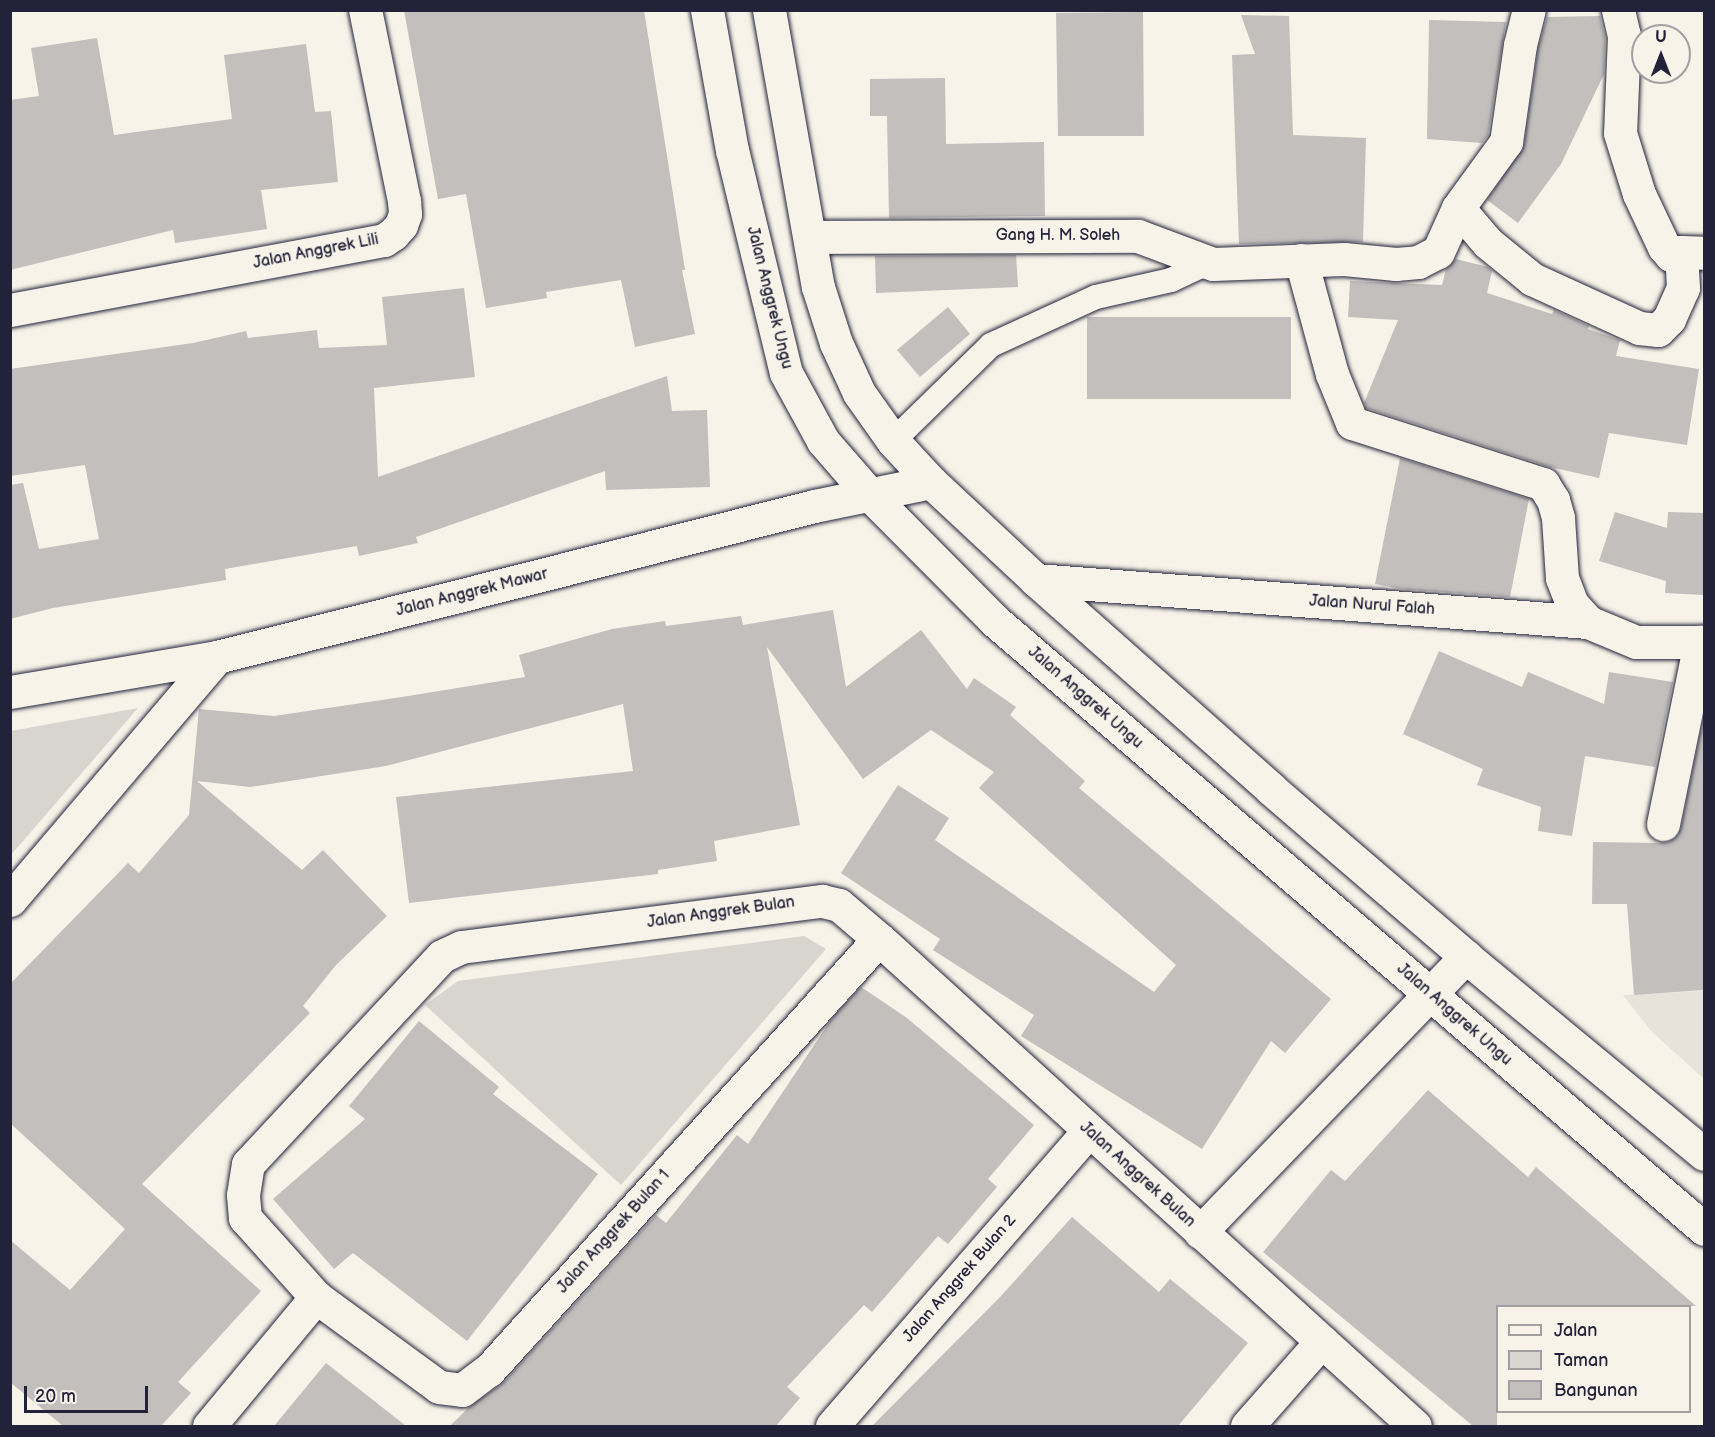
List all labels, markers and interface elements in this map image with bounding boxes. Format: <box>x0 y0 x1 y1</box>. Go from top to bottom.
north arrow <box>1631 24 1691 84</box>
text: U <box>1655 28 1667 47</box>
street label: Jalan Anggrek Ungu <box>742 225 796 371</box>
street label: Gang H. M. Soleh <box>996 226 1120 246</box>
street label: Jalan Anggrek Lili <box>252 230 380 274</box>
street label: Jalan Anggrek Mawar <box>394 565 550 621</box>
street label: Jalan Nurul Falah <box>1309 592 1435 620</box>
street label: Jalan Anggrek Ungu <box>1024 643 1146 753</box>
street label: Jalan Anggrek Bulan <box>646 893 796 933</box>
street label: Jalan Anggrek Ungu <box>1393 960 1515 1070</box>
street label: Jalan Anggrek Bulan <box>1075 1118 1199 1232</box>
street label: Jalan Anggrek Bulan 1 <box>554 1166 674 1298</box>
street label: Jalan Anggrek Bulan 2 <box>899 1211 1021 1347</box>
legend <box>1496 1305 1691 1413</box>
text: Jalan <box>1554 1320 1597 1341</box>
text: Taman <box>1554 1350 1608 1371</box>
scale bar <box>27 1374 152 1412</box>
text: Bangunan <box>1554 1380 1638 1401</box>
text: 20 m <box>35 1386 76 1407</box>

